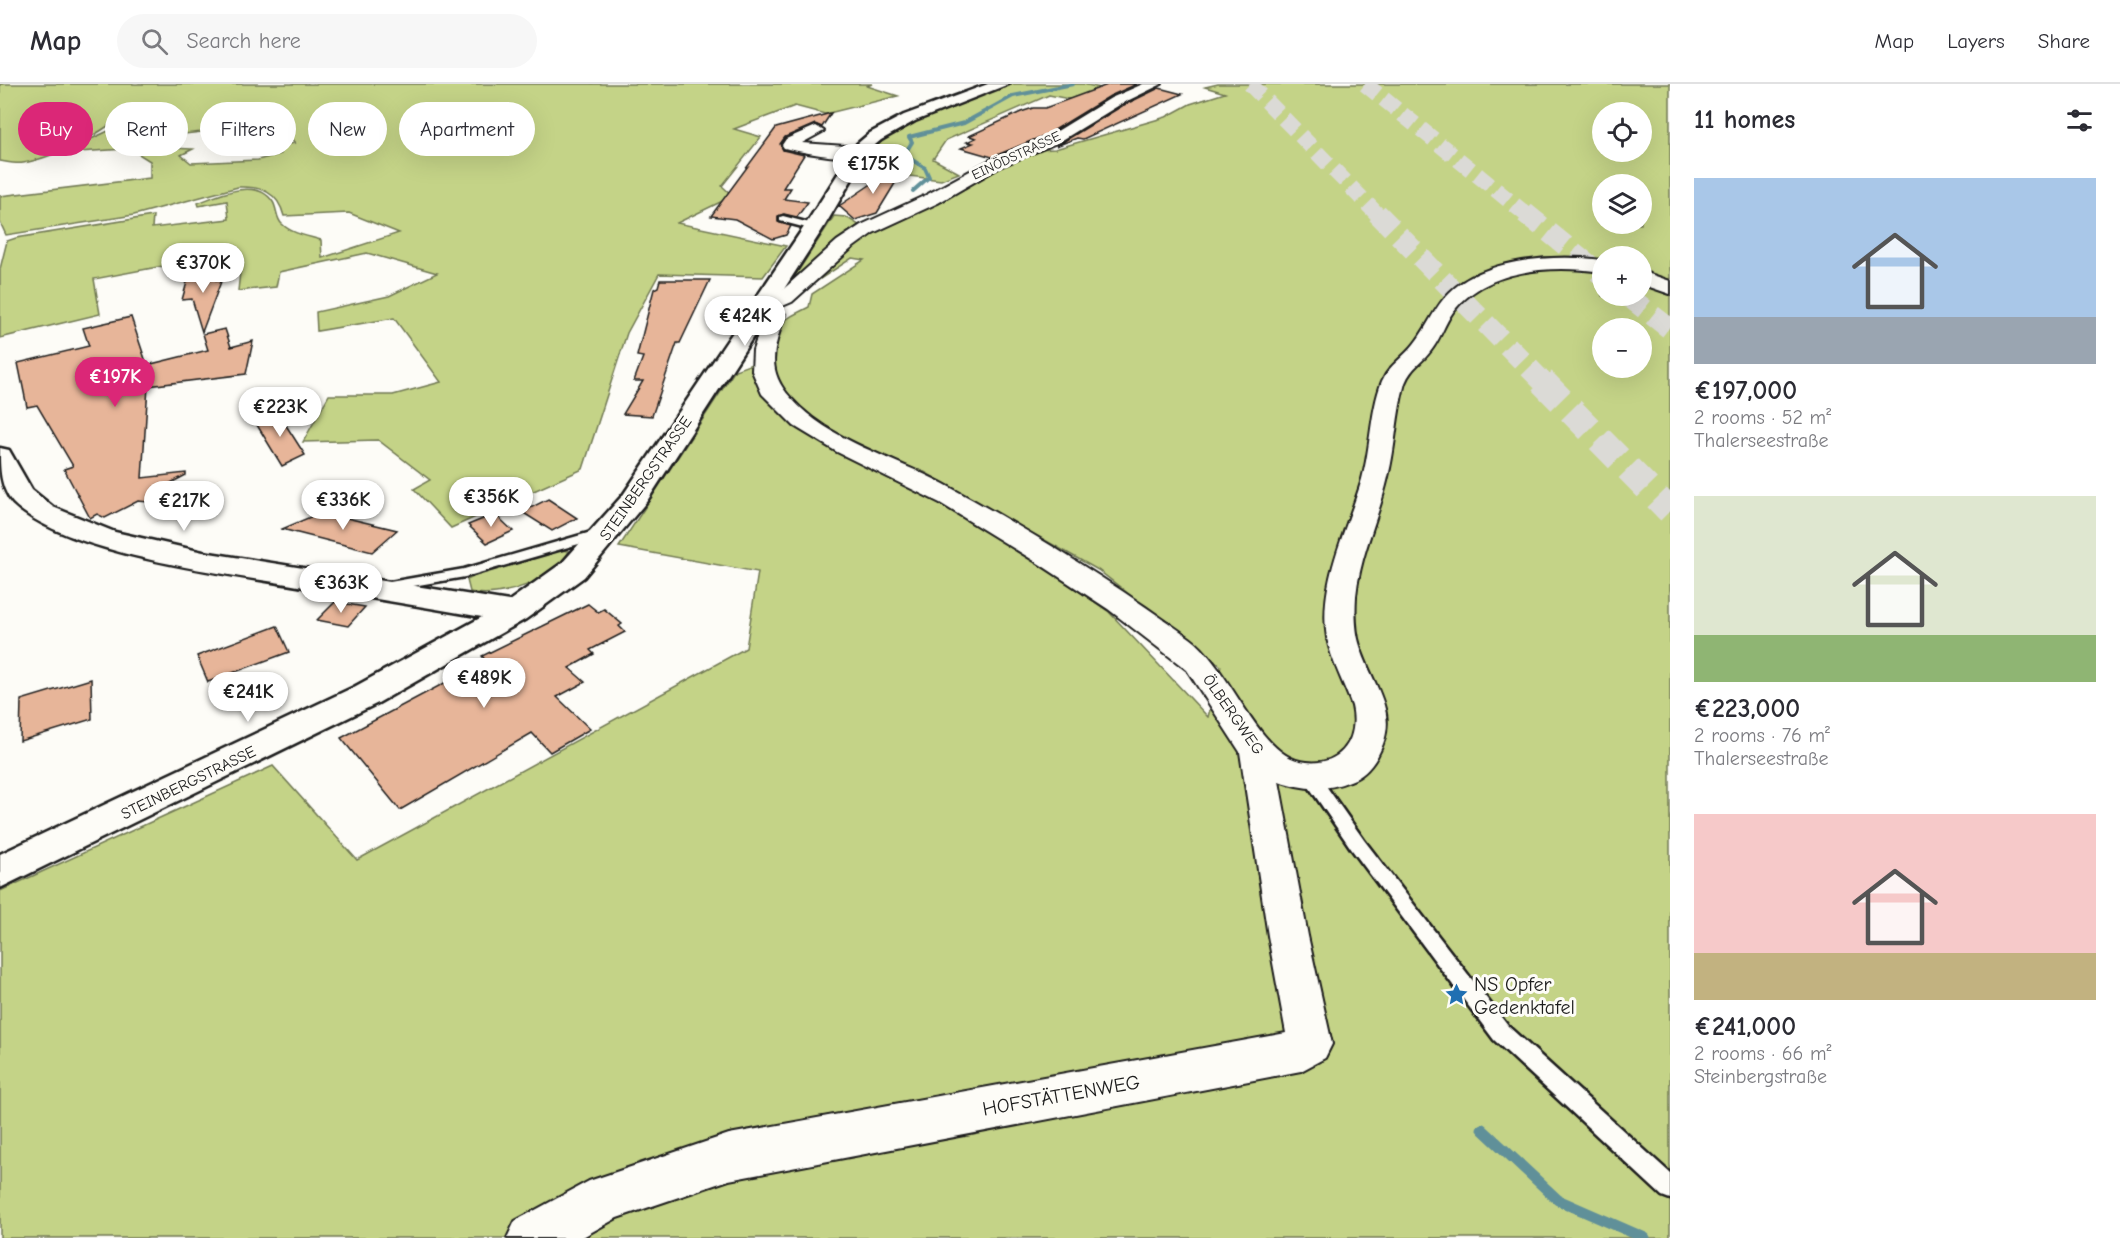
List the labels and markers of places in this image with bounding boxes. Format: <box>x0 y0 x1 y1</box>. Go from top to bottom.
pin: €175K <box>831 144 915 195</box>
pin: €370K <box>161 243 245 294</box>
pin: €424K <box>703 296 787 347</box>
pin: €197K <box>73 357 157 408</box>
pin: €223K <box>238 387 322 438</box>
pin: €356K <box>449 477 533 528</box>
pin: €336K <box>301 480 385 531</box>
pin: €217K <box>142 481 226 532</box>
pin: €363K <box>299 563 383 614</box>
pin: €489K <box>442 658 526 709</box>
pin: €241K <box>206 672 290 723</box>
place label: NS Opfer Gedenktafel <box>1474 973 1575 1019</box>
place icon: NS Opfer Gedenktafel <box>1443 982 1469 1008</box>

